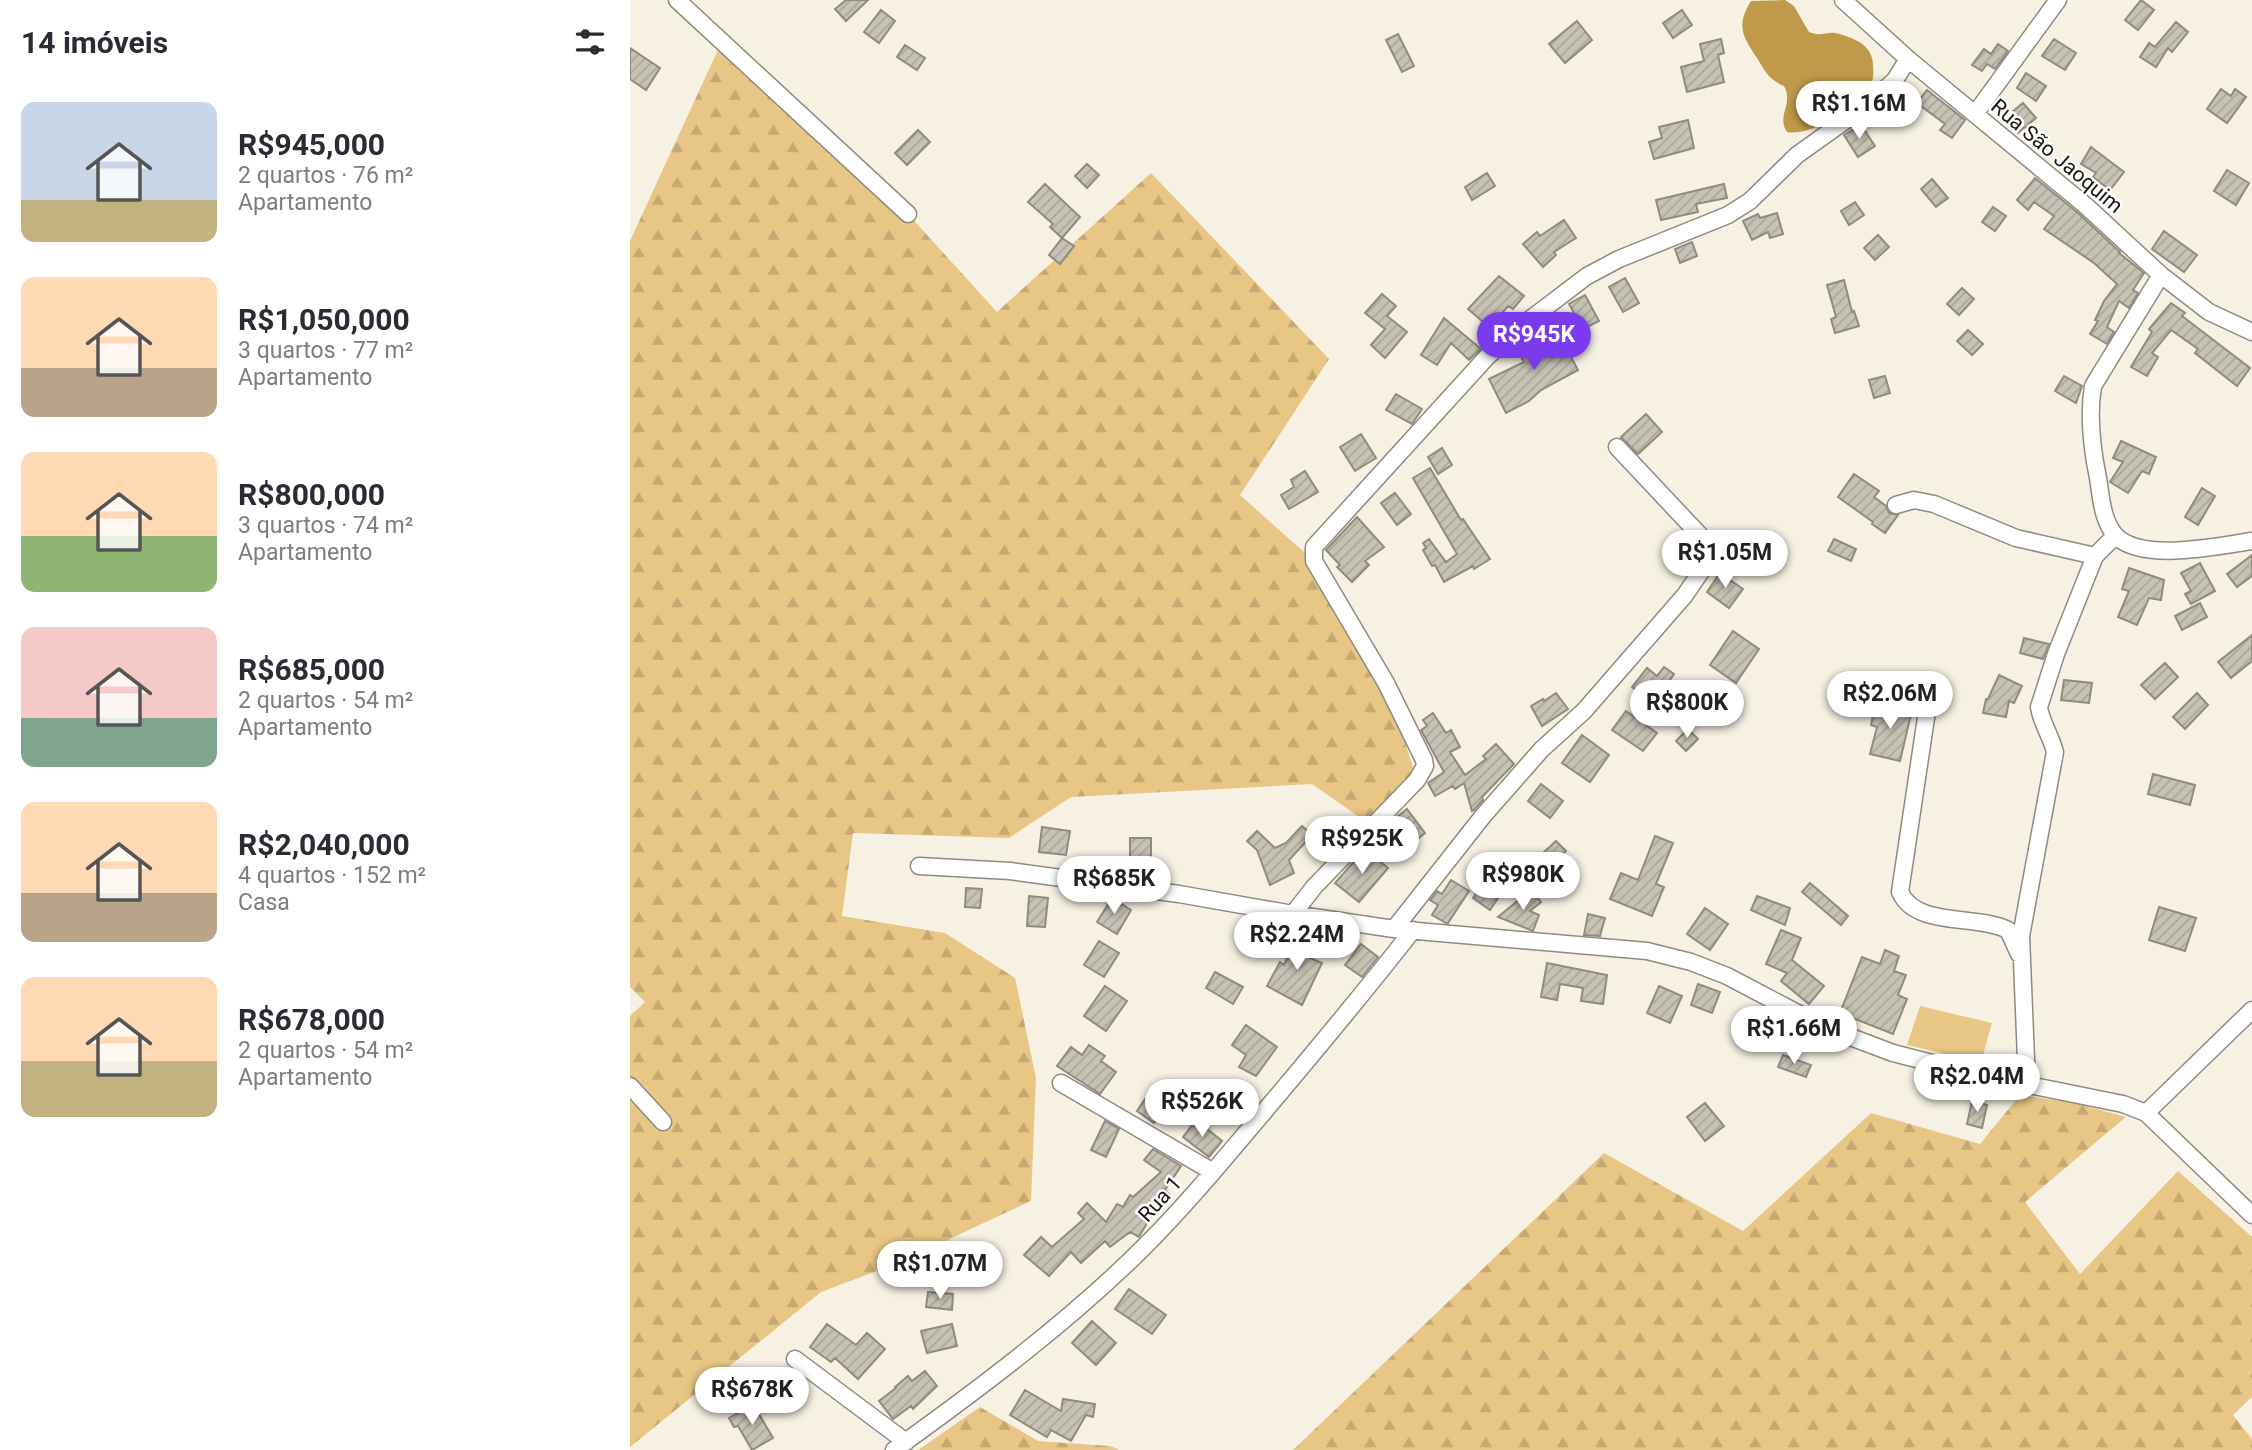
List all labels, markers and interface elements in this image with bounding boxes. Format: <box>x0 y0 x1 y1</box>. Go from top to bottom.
icon: filters <box>571 23 609 61</box>
text: 14 imóveis <box>21 25 168 60</box>
pin: R$1.16M <box>1794 82 1924 141</box>
text: R$1.16M <box>1812 90 1906 117</box>
street label: Rua São Jaoquim <box>1986 94 2128 218</box>
text: R$945,000 <box>238 127 385 162</box>
icon: home <box>77 130 161 214</box>
text: 2 quartos · 76 m² <box>238 162 413 189</box>
text: Apartamento <box>238 189 372 216</box>
text: R$1,050,000 <box>238 302 410 337</box>
icon: home <box>77 305 161 389</box>
pin: R$945K <box>1477 312 1591 372</box>
text: R$945K <box>1493 321 1575 348</box>
text: 3 quartos · 77 m² <box>238 337 413 364</box>
text: Apartamento <box>238 364 372 391</box>
text: R$800,000 <box>238 477 385 512</box>
icon: home <box>77 480 161 564</box>
text: 3 quartos · 74 m² <box>238 512 413 539</box>
pin: R$1.05M <box>1660 530 1790 590</box>
text: Apartamento <box>238 539 372 566</box>
text: R$1.05M <box>1678 539 1772 566</box>
text: R$685,000 <box>238 652 385 687</box>
icon: home <box>77 655 161 739</box>
pin: R$2.06M <box>1825 672 1955 731</box>
pin: R$800K <box>1630 680 1744 740</box>
text: R$2.06M <box>1843 680 1937 707</box>
text: 2 quartos · 54 m² <box>238 687 413 714</box>
text: R$800K <box>1646 689 1728 716</box>
text: Apartamento <box>238 714 372 741</box>
pin: R$925K <box>1305 816 1419 876</box>
text: R$925K <box>1321 825 1403 852</box>
text: R$2,040,000 <box>238 827 410 862</box>
icon: home <box>77 830 161 914</box>
pin: R$980K <box>1466 852 1580 912</box>
pin: R$685K <box>1057 856 1171 916</box>
text: R$980K <box>1482 861 1564 888</box>
text: 4 quartos · 152 m² <box>238 862 426 889</box>
text: R$685K <box>1073 865 1155 892</box>
text: Casa <box>238 889 290 916</box>
pin: R$2.24M <box>1232 912 1362 972</box>
text: R$2.24M <box>1250 921 1344 948</box>
text: R$678,000 <box>238 1002 385 1037</box>
icon: home <box>77 1005 161 1089</box>
pin: R$1.66M <box>1729 1006 1859 1066</box>
text: R$1.66M <box>1747 1015 1841 1042</box>
text: 2 quartos · 54 m² <box>238 1037 413 1064</box>
pin: R$2.04M <box>1912 1054 2042 1114</box>
text: R$2.04M <box>1930 1063 2024 1090</box>
text: Apartamento <box>238 1064 372 1091</box>
pin: R$526K <box>1145 1080 1259 1139</box>
text: R$526K <box>1161 1088 1243 1115</box>
street label: Rua 1 <box>1133 1171 1187 1227</box>
pin: R$1.07M <box>875 1242 1005 1301</box>
text: R$1.07M <box>893 1250 987 1277</box>
pin: R$678K <box>695 1368 809 1427</box>
text: R$678K <box>711 1376 793 1403</box>

